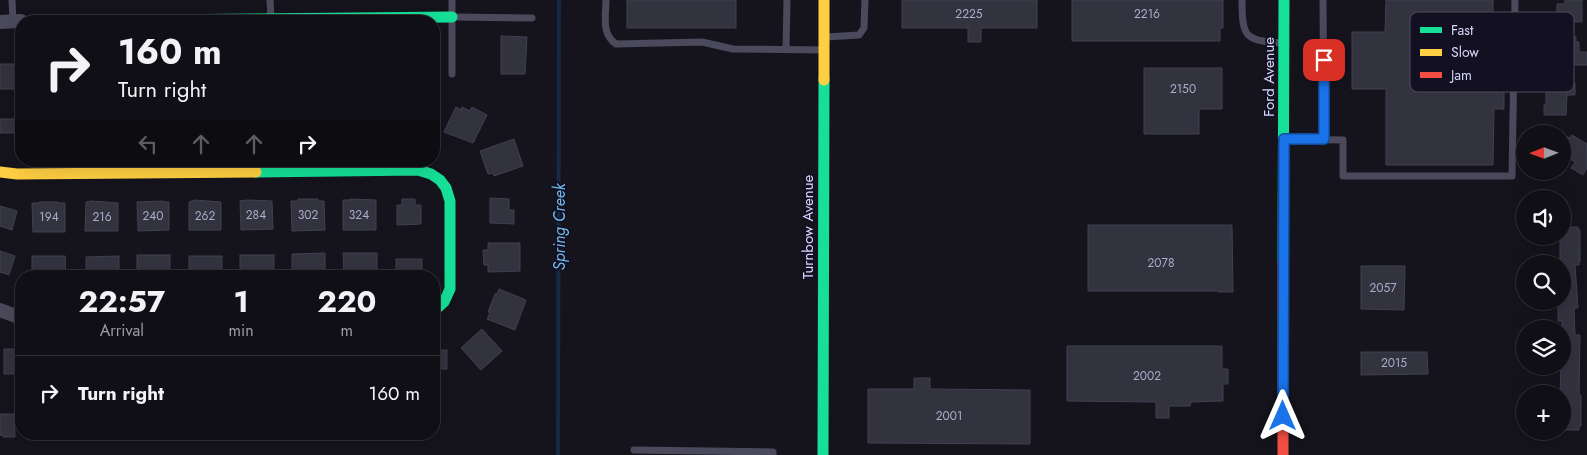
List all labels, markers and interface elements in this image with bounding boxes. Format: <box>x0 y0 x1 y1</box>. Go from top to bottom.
house number: 2225 <box>955 5 983 23</box>
house number: 2216 <box>1134 5 1160 23</box>
legend <box>1410 12 1574 92</box>
text: Fast <box>1451 20 1474 40</box>
text: 160 m <box>118 27 222 77</box>
icon: right <box>35 35 100 100</box>
street label: Ford Avenue <box>1258 37 1280 117</box>
pin <box>1303 39 1345 81</box>
text: Slow <box>1451 42 1479 62</box>
icon: arrive <box>1310 46 1338 74</box>
text: Jam <box>1449 65 1472 85</box>
text: Turn right <box>118 73 206 105</box>
house number: 2150 <box>1170 80 1196 98</box>
north arrow <box>1516 125 1571 180</box>
map controls <box>1516 125 1571 440</box>
icon: left <box>134 130 162 158</box>
icon: ahead <box>187 130 215 158</box>
icon: ahead <box>240 130 268 158</box>
icon: right <box>293 130 321 158</box>
street label: Turnbow Avenue <box>797 174 819 279</box>
water label: Spring Creek <box>548 182 571 271</box>
button: sound <box>1516 190 1571 245</box>
house number: 284 <box>246 206 266 224</box>
house number: 302 <box>298 206 318 224</box>
house number: 324 <box>349 206 369 224</box>
house number: 240 <box>142 207 164 225</box>
house number: 262 <box>195 207 215 225</box>
house number: 194 <box>39 208 59 226</box>
house number: 216 <box>92 208 112 226</box>
house number: 2078 <box>1148 254 1174 272</box>
button: search <box>1516 255 1571 310</box>
house number: 2057 <box>1369 279 1397 297</box>
text: 22:57 <box>79 280 165 323</box>
text: 1 <box>233 280 249 323</box>
text: 220 <box>317 280 376 323</box>
text: Arrival <box>100 319 144 342</box>
text: min <box>229 319 254 342</box>
text: m <box>341 319 353 342</box>
button: layers <box>1516 320 1571 375</box>
house number: 2015 <box>1381 354 1407 372</box>
house number: 2002 <box>1133 367 1161 385</box>
icon: right <box>35 379 63 407</box>
text: Turn right <box>78 380 164 407</box>
text: 160 m <box>369 380 420 407</box>
button: + <box>1516 385 1571 440</box>
position arrow <box>1256 389 1308 441</box>
house number: 2001 <box>936 407 962 425</box>

